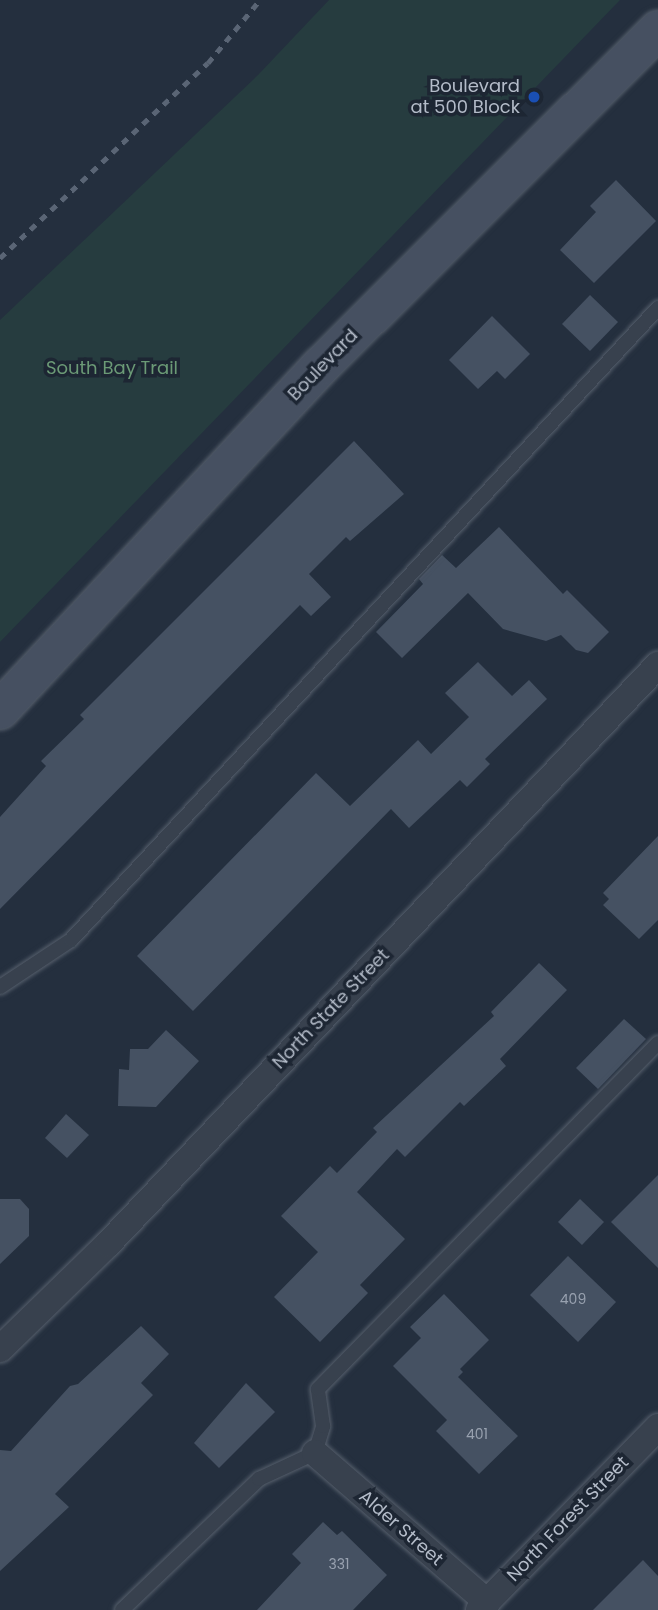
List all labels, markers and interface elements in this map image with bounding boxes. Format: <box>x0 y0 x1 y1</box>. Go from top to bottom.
place label: Boulevard at 500 Block <box>411 76 520 119</box>
marker: Boulevard at 500 Block <box>526 89 542 105</box>
street label: Boulevard <box>284 325 362 405</box>
park label: South Bay Trail <box>46 357 178 379</box>
street label: North State Street <box>268 945 394 1073</box>
house number: 409 <box>560 1291 586 1307</box>
house number: 401 <box>466 1426 488 1442</box>
street label: North Forest Street <box>503 1452 633 1586</box>
street label: Alder Street <box>355 1486 447 1570</box>
house number: 331 <box>329 1556 349 1572</box>

